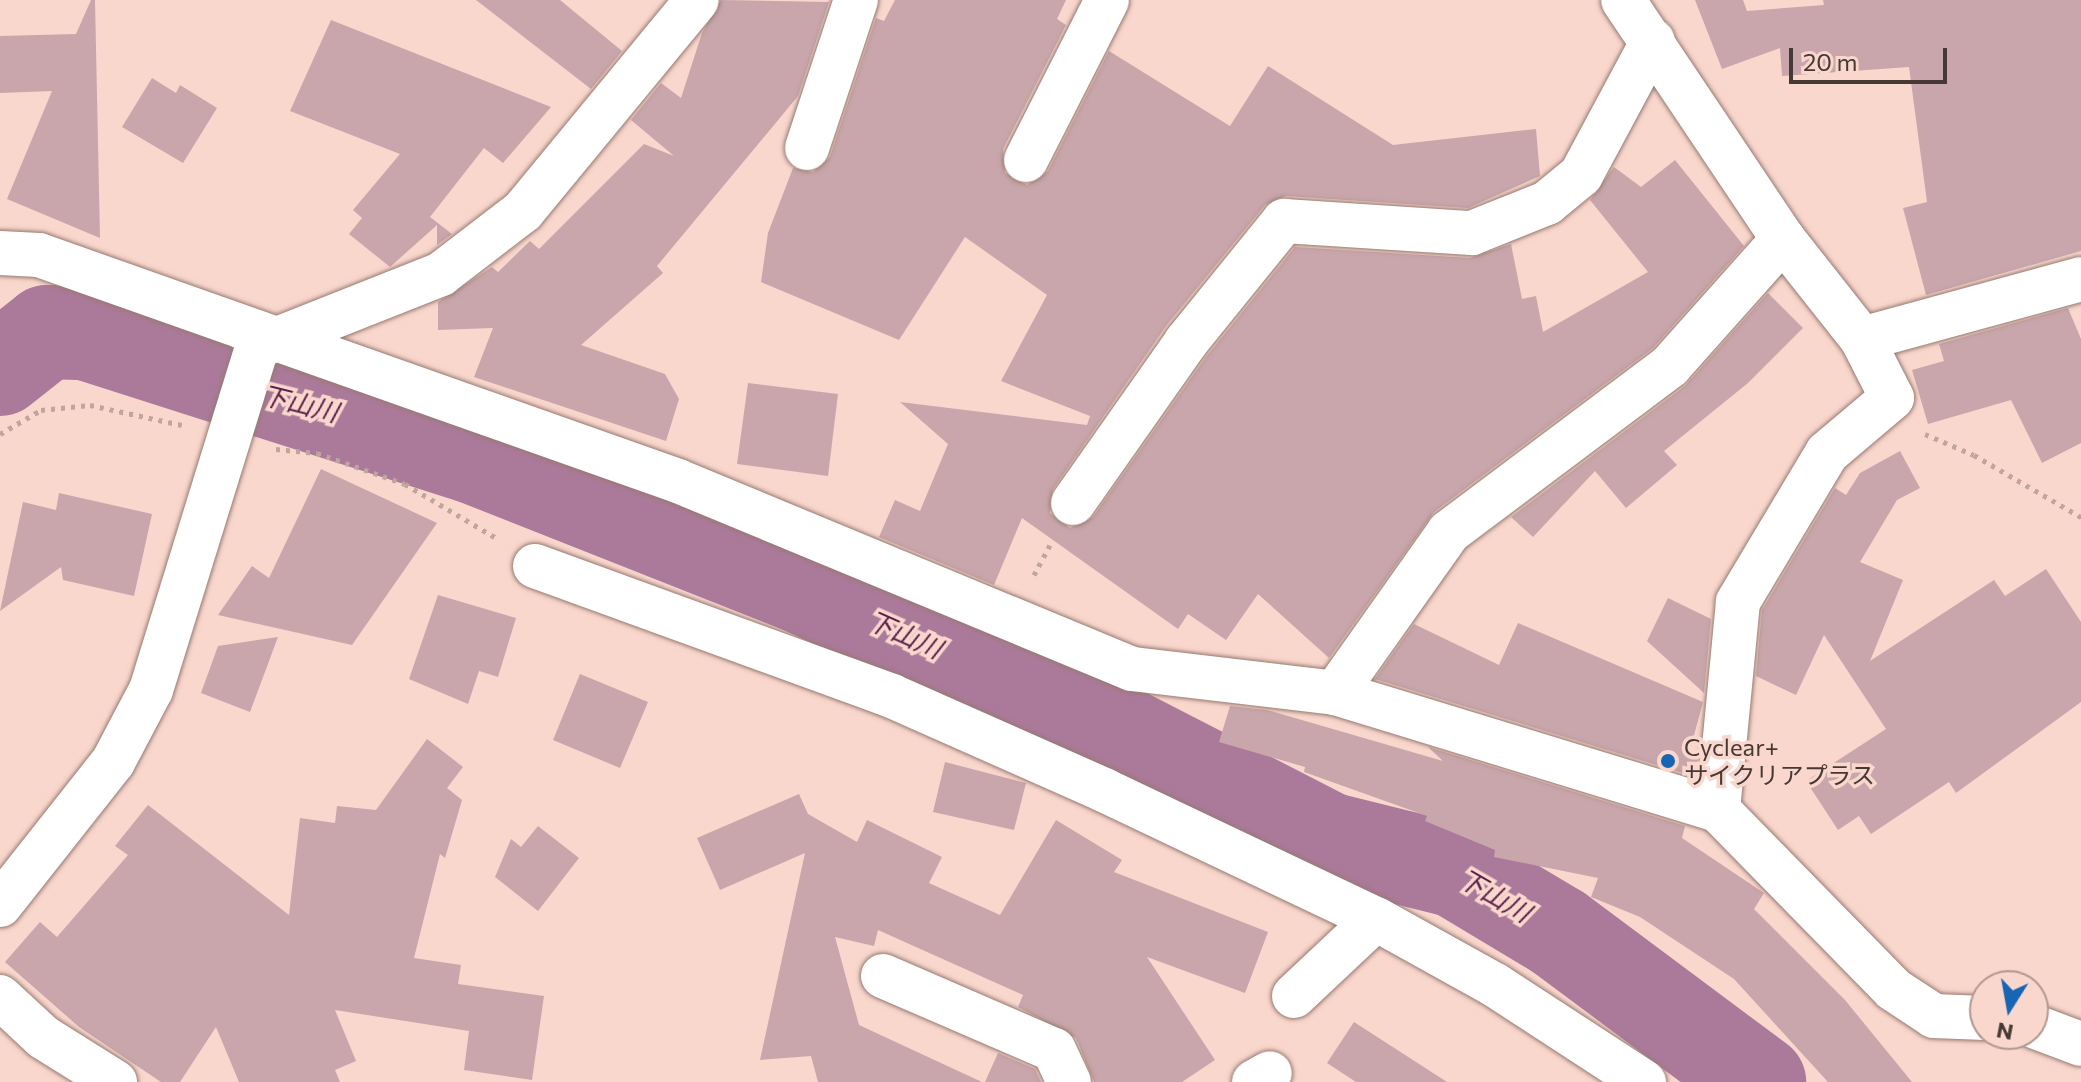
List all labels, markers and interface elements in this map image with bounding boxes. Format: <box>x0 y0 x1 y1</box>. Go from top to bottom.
scale bar <box>1793 32 1951 82</box>
text: 20 m <box>1803 47 1857 76</box>
water label: 下山川 <box>258 378 342 428</box>
water label: 下山川 <box>863 604 947 664</box>
place label: Cyclear+ サイクリアプラス <box>1684 733 1876 789</box>
marker: Cyclear+ サイクリアプラス <box>1659 752 1677 770</box>
water label: 下山川 <box>1453 862 1537 928</box>
north arrow <box>1969 970 2049 1050</box>
text: N <box>1994 1017 2015 1047</box>

